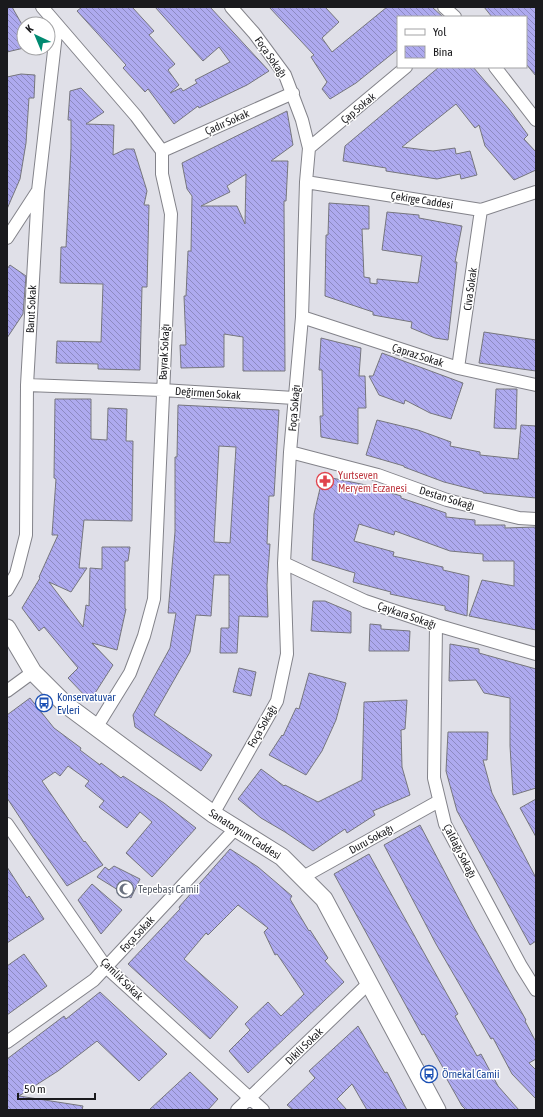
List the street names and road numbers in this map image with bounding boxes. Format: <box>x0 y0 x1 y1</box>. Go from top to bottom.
street label: Foça Sokağı <box>253 34 289 80</box>
street label: Çap Sokak <box>338 90 378 126</box>
street label: Çadır Sokak <box>203 107 251 137</box>
street label: Çekirge Caddesi <box>390 189 454 211</box>
street label: Civa Sokak <box>461 267 479 311</box>
street label: Barut Sokak <box>24 284 38 333</box>
street label: Bayrak Sokağı <box>157 324 171 380</box>
street label: Çapraz Sokak <box>391 341 445 369</box>
street label: Foça Sokağı <box>286 384 302 432</box>
street label: Değirmen Sokak <box>175 385 241 401</box>
street label: Destan Sokağı <box>418 484 476 512</box>
street label: Çaykara Sokağı <box>376 599 438 631</box>
street label: Foça Sokağı <box>245 703 279 749</box>
street label: Sanatoryum Caddesi <box>207 806 283 862</box>
street label: Duru Sokağı <box>347 822 395 856</box>
street label: Çaldağı Sokağı <box>441 822 479 880</box>
street label: Foça Sokak <box>117 913 157 954</box>
street label: Çamlık Sokak <box>99 956 146 1003</box>
street label: Dikili Sokak <box>283 1025 325 1067</box>

